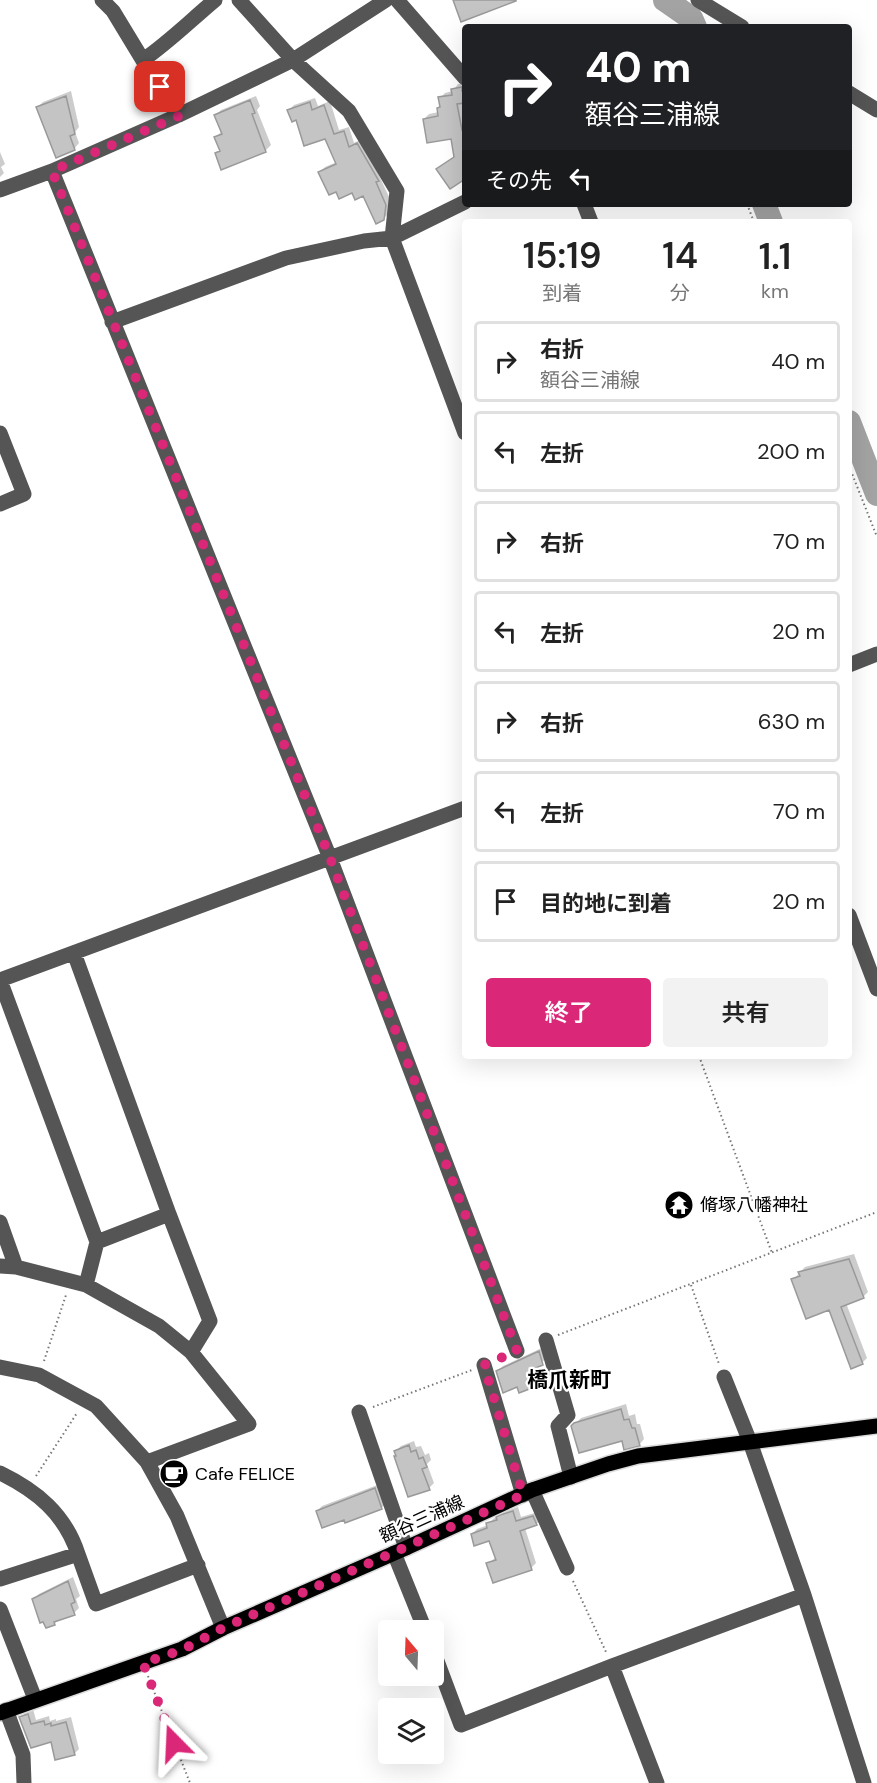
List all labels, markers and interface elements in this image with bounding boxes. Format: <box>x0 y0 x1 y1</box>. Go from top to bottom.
text: 40 m <box>585 40 691 95</box>
icon: right <box>486 48 564 126</box>
pin <box>134 61 185 112</box>
icon: arrive <box>143 70 176 103</box>
text: 額谷三浦線 <box>585 97 720 132</box>
icon: left <box>564 162 597 195</box>
text: その先 <box>486 166 552 195</box>
text: 15:19 <box>523 232 602 279</box>
text: 14 <box>662 232 698 279</box>
text: 1.1 <box>759 233 791 280</box>
text: km <box>761 278 789 304</box>
text: 到着 <box>542 280 582 306</box>
text: 分 <box>670 280 690 306</box>
text: 右折 <box>540 335 584 364</box>
icon: right <box>489 345 522 378</box>
text: 40 m <box>771 347 825 376</box>
text: 額谷三浦線 <box>540 367 640 393</box>
icon: left <box>489 435 522 468</box>
text: 200 m <box>757 437 825 466</box>
text: 左折 <box>540 439 584 468</box>
icon: right <box>489 525 522 558</box>
text: 70 m <box>773 527 825 556</box>
text: 右折 <box>540 529 584 558</box>
icon: left <box>489 615 522 648</box>
text: 20 m <box>772 617 825 646</box>
text: 左折 <box>540 619 584 648</box>
icon: right <box>489 705 522 738</box>
text: 630 m <box>758 707 825 736</box>
text: 右折 <box>540 709 584 738</box>
icon: left <box>489 795 522 828</box>
text: 70 m <box>773 797 825 826</box>
text: 左折 <box>540 799 584 828</box>
icon: arrive <box>489 885 522 918</box>
text: 20 m <box>772 887 825 916</box>
text: 目的地に到着 <box>540 889 672 918</box>
button: 終了 <box>486 978 651 1047</box>
button: 共有 <box>663 978 828 1047</box>
temple icon: 脩塚八幡神社 <box>663 1189 695 1221</box>
place label: 脩塚八幡神社 <box>700 1193 808 1217</box>
district label: 橋爪新町 <box>527 1366 611 1394</box>
cafe icon: Cafe FELICE <box>158 1458 190 1490</box>
place label: Cafe FELICE <box>195 1462 295 1486</box>
street label: 額谷三浦線 <box>376 1490 468 1548</box>
north arrow <box>378 1620 444 1686</box>
map controls <box>378 1620 444 1764</box>
button: layers <box>378 1698 444 1764</box>
position arrow <box>142 1711 206 1775</box>

